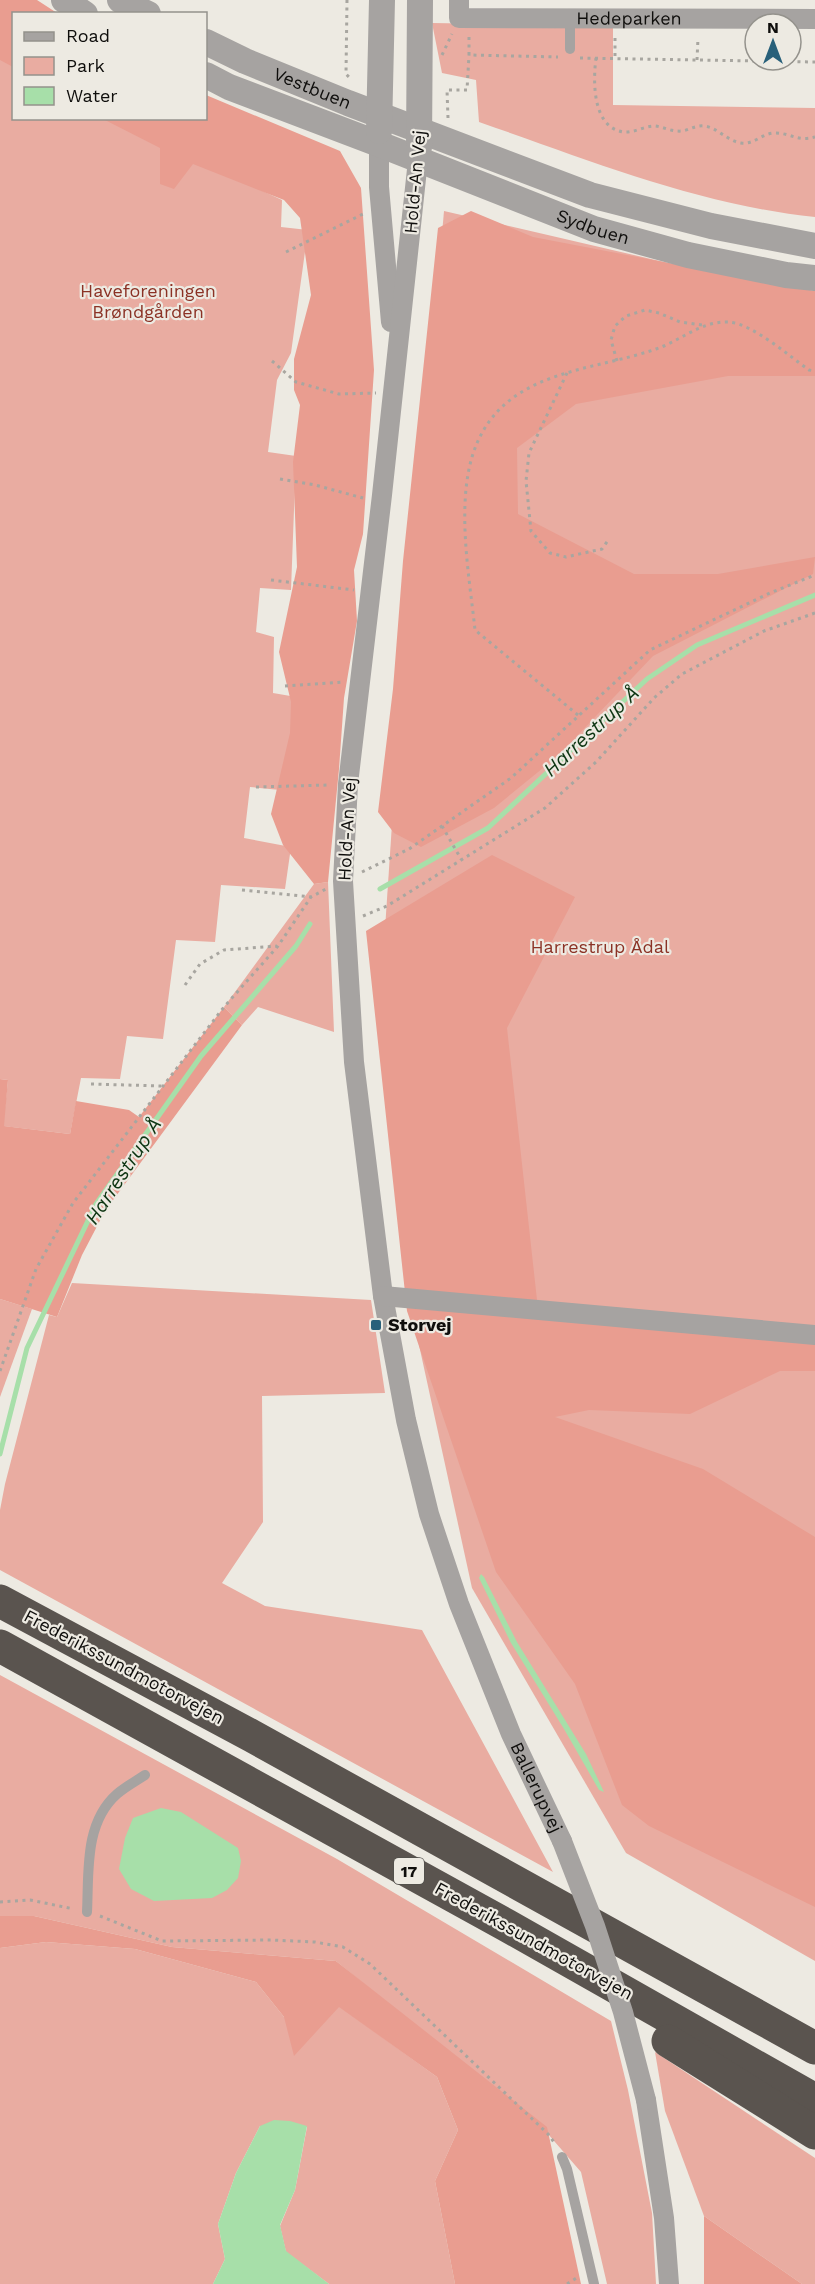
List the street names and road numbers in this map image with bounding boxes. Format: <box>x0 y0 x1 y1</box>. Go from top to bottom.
street label: Hedeparken <box>576 7 682 29</box>
street label: Vestbuen <box>270 63 354 113</box>
street label: Hold-An Vej <box>400 129 429 235</box>
street label: Sydbuen <box>554 204 632 248</box>
street label: Hold-An Vej <box>333 776 360 881</box>
street label: Frederikssundmotorvejen <box>21 1605 228 1728</box>
street label: Ballerupvej <box>506 1738 567 1836</box>
road number: 17 <box>394 1858 424 1884</box>
street label: Frederikssundmotorvejen <box>431 1877 637 2004</box>

